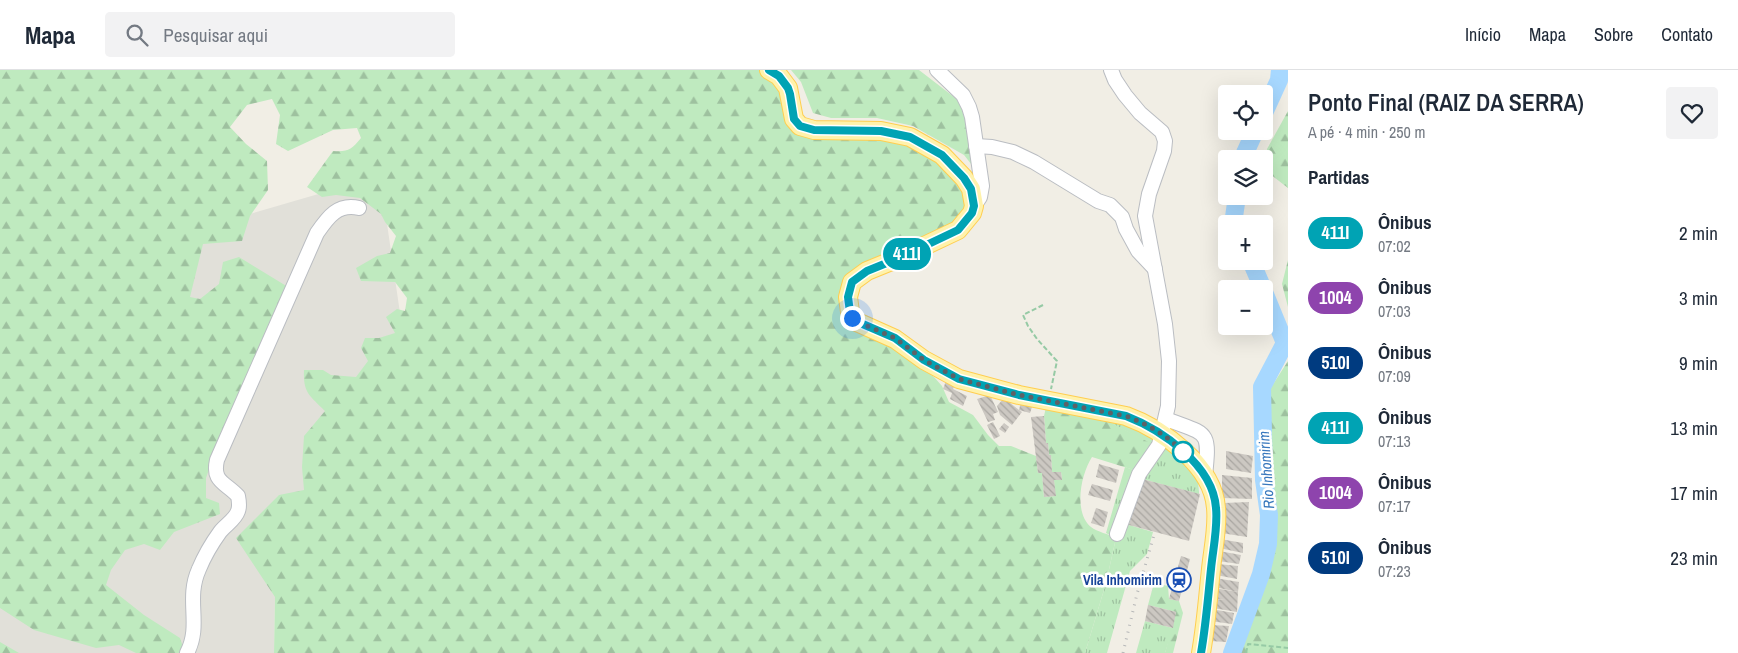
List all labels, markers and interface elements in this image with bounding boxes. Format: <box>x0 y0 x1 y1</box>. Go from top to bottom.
search box <box>105 12 455 57</box>
text: Mapa <box>25 19 75 51</box>
icon: search <box>123 21 151 49</box>
text: Pesquisar aqui <box>163 22 268 48</box>
text: Início <box>1465 22 1501 47</box>
text: Mapa <box>1529 22 1566 47</box>
text: Sobre <box>1594 22 1633 47</box>
text: Contato <box>1661 22 1713 47</box>
map controls <box>1218 85 1273 335</box>
button: locate <box>1218 85 1273 140</box>
text: Ponto Final (RAIZ DA SERRA) <box>1308 86 1584 118</box>
button: heart <box>1666 87 1718 139</box>
text: A pé · 4 min · 250 m <box>1308 121 1425 143</box>
button: layers <box>1218 150 1273 205</box>
text: Partidas <box>1308 164 1369 190</box>
text: Ônibus <box>1378 209 1432 235</box>
button: + <box>1218 215 1273 270</box>
text: 411I <box>1322 220 1349 245</box>
text: 2 min <box>1679 220 1718 246</box>
text: 07:02 <box>1378 235 1411 257</box>
line badge: 411I <box>872 238 942 270</box>
text: 411I <box>893 241 921 266</box>
text: Ônibus <box>1378 274 1432 300</box>
button: − <box>1218 280 1273 335</box>
text: 1004 <box>1319 285 1352 310</box>
text: 3 min <box>1679 285 1718 311</box>
text: 07:03 <box>1378 300 1411 322</box>
your location <box>840 306 865 331</box>
text: Ônibus <box>1378 339 1432 365</box>
text: 510I <box>1321 350 1350 375</box>
text: 9 min <box>1679 350 1718 376</box>
text: 07:09 <box>1378 365 1411 387</box>
text: Ônibus <box>1378 404 1432 430</box>
text: 411I <box>1322 415 1349 440</box>
text: 13 min <box>1670 415 1718 441</box>
water label: Rio Inhomirim <box>1253 430 1279 510</box>
text: 07:13 <box>1378 430 1411 452</box>
unlabelled marker <box>1172 441 1194 463</box>
text: Ônibus <box>1378 469 1432 495</box>
text: 1004 <box>1319 480 1352 505</box>
text: 17 min <box>1670 480 1718 506</box>
text: 07:17 <box>1378 495 1411 517</box>
text: Ônibus <box>1378 534 1432 560</box>
text: 510I <box>1321 545 1350 570</box>
text: 23 min <box>1670 545 1718 571</box>
text: 07:23 <box>1378 560 1411 582</box>
station icon: Vila Inhomirim <box>1166 567 1192 593</box>
place label: Vila Inhomirim <box>1083 571 1162 589</box>

